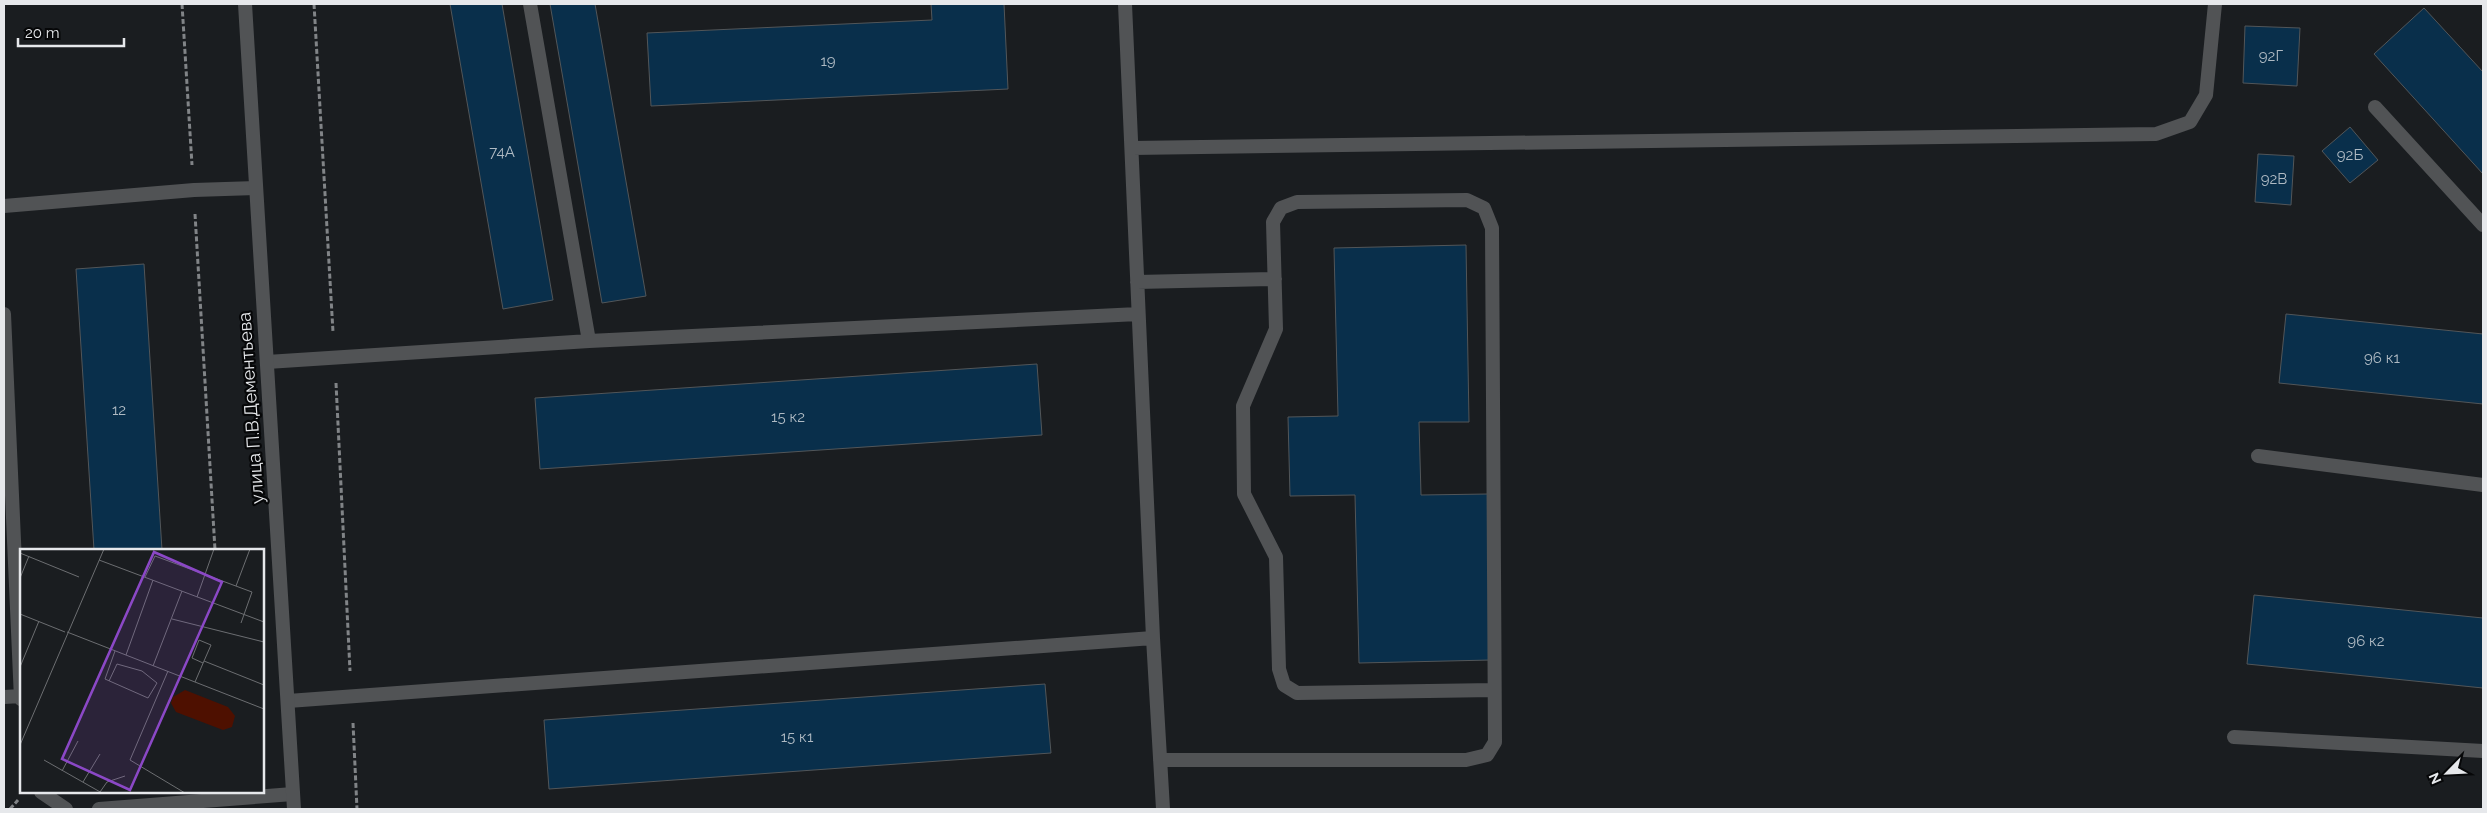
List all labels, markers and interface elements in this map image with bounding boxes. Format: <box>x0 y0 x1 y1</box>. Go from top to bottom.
scale bar <box>18 15 124 47</box>
text: 20 m <box>25 24 60 42</box>
house number: 92Г <box>2259 47 2283 65</box>
house number: 19 <box>820 52 836 70</box>
house number: 74А <box>489 143 515 161</box>
house number: 92Б <box>2337 146 2363 164</box>
house number: 92В <box>2261 170 2287 188</box>
street label: улица П.В.Дементьева <box>233 311 268 505</box>
house number: 96 к1 <box>2364 349 2401 367</box>
house number: 12 <box>112 401 126 419</box>
house number: 15 к2 <box>771 408 805 426</box>
inset map <box>20 549 264 793</box>
house number: 96 к2 <box>2347 632 2385 650</box>
house number: 15 к1 <box>781 728 814 746</box>
north arrow <box>2422 748 2472 798</box>
text: N <box>2426 770 2445 786</box>

